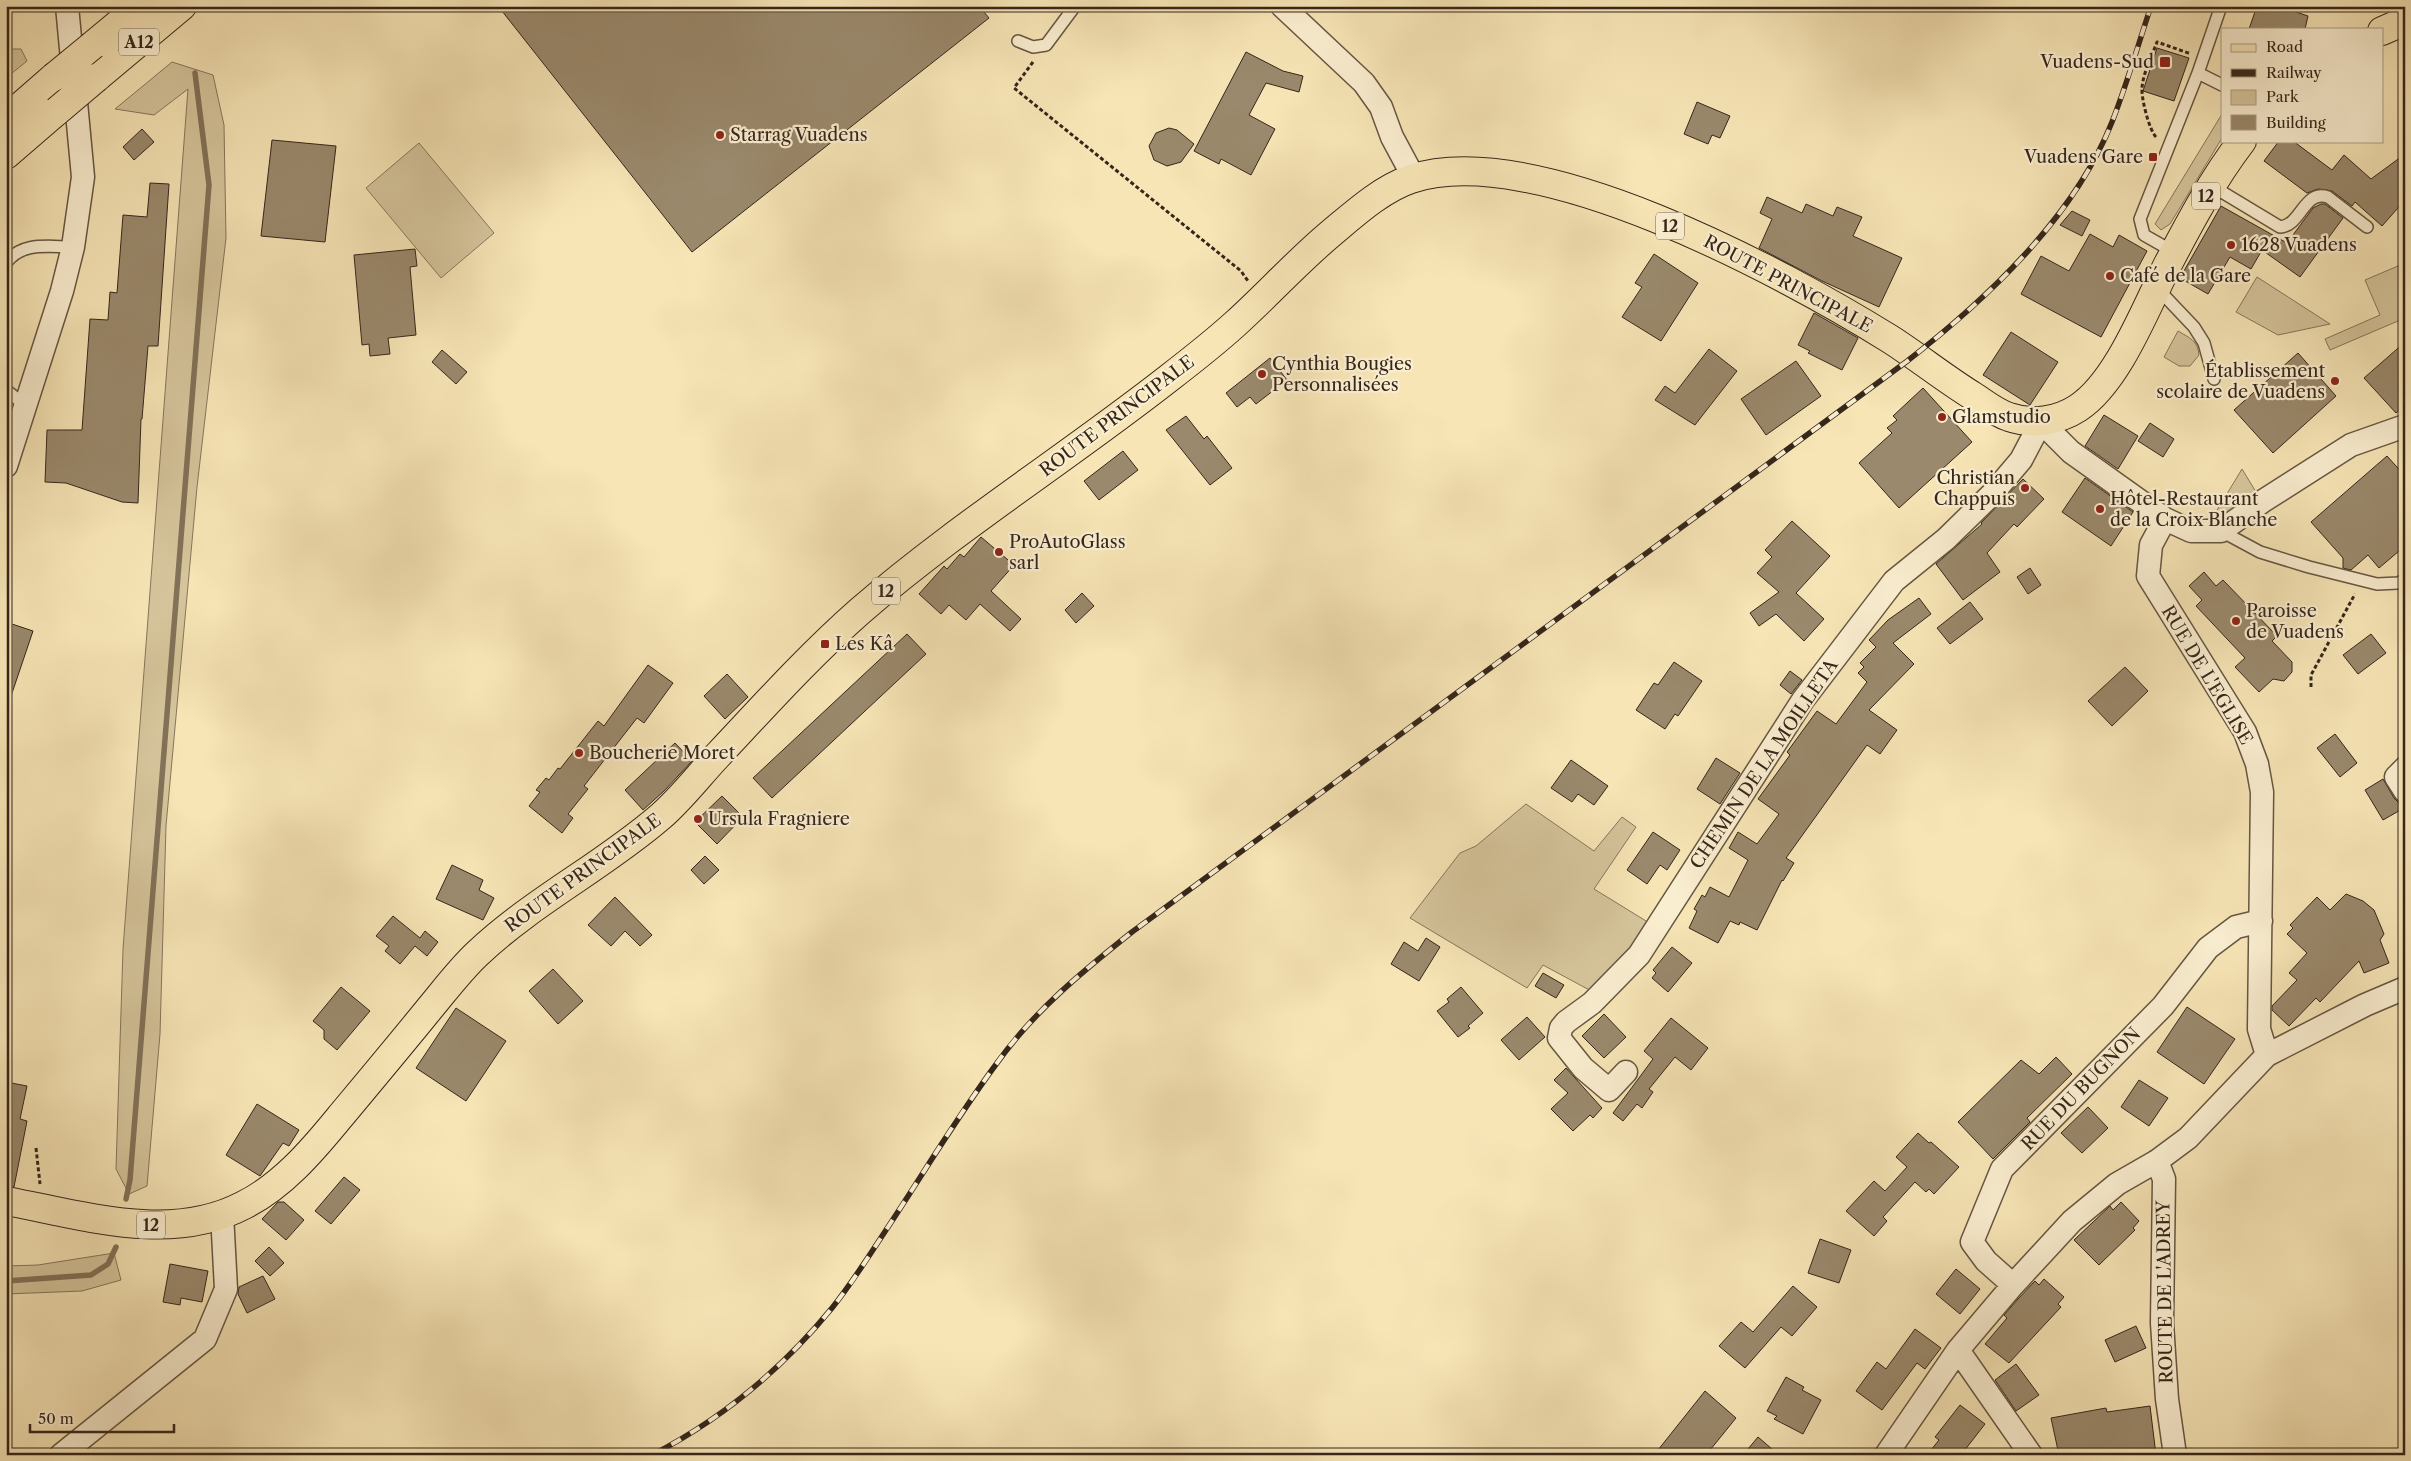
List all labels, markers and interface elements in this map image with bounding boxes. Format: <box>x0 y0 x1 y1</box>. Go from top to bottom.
road number: A12 <box>119 28 159 56</box>
legend <box>2221 28 2384 142</box>
text: Road <box>2266 37 2303 56</box>
place label: Vuadens-Sud <box>2039 51 2154 73</box>
marker: Vuadens-Sud <box>2158 55 2172 69</box>
text: Railway <box>2266 63 2322 82</box>
text: Park <box>2266 87 2300 106</box>
text: Building <box>2266 113 2326 132</box>
place label: Starrag Vuadens <box>730 124 868 146</box>
marker: Starrag Vuadens <box>714 129 726 141</box>
place label: Vuadens Gare <box>2023 146 2143 168</box>
marker: Vuadens Gare <box>2147 151 2159 163</box>
road number: 12 <box>2192 182 2220 210</box>
road number: 12 <box>1656 212 1684 240</box>
street label: ROUTE PRINCIPALE <box>1700 230 1876 338</box>
place label: 1628 Vuadens <box>2241 234 2357 256</box>
marker: 1628 Vuadens <box>2225 239 2237 251</box>
place label: Café de la Gare <box>2120 265 2251 287</box>
marker: Café de la Gare <box>2104 270 2116 282</box>
street label: ROUTE PRINCIPALE <box>1035 351 1199 481</box>
place label: Cynthia Bougies Personnalisées <box>1272 353 1412 396</box>
place label: Établissement scolaire de Vuadens <box>2156 359 2326 403</box>
marker: Cynthia Bougies Personnalisées <box>1256 368 1268 380</box>
marker: Établissement scolaire de Vuadens <box>2329 375 2341 387</box>
place label: Glamstudio <box>1952 406 2051 428</box>
marker: Glamstudio <box>1936 411 1948 423</box>
place label: Christian Chappuis <box>1934 467 2015 510</box>
marker: Christian Chappuis <box>2019 482 2031 494</box>
place label: Hôtel-Restaurant de la Croix Blanche <box>2110 488 2277 531</box>
marker: Hôtel-Restaurant de la Croix Blanche <box>2094 503 2106 515</box>
place label: ProAutoGlass sarl <box>1009 531 1126 574</box>
marker: ProAutoGlass sarl <box>993 546 1005 558</box>
road number: 12 <box>872 578 900 604</box>
place label: Paroisse de Vuadens <box>2246 600 2344 643</box>
street label: RUE DE L'EGLISE <box>2157 601 2257 749</box>
marker: Paroisse de Vuadens <box>2230 615 2242 627</box>
place label: Les Kâ <box>835 633 894 655</box>
marker: Les Kâ <box>819 638 831 650</box>
street label: CHEMIN DE LA MOILLETA <box>1685 654 1843 873</box>
place label: Boucherie Moret <box>589 742 736 764</box>
marker: Boucherie Moret <box>573 747 585 759</box>
place label: Ursula Fragniere <box>708 808 850 830</box>
street label: ROUTE PRINCIPALE <box>501 809 665 937</box>
marker: Ursula Fragniere <box>692 813 704 825</box>
street label: RUE DU BUGNON <box>2017 1023 2145 1155</box>
street label: ROUTE DE L'ADREY <box>2152 1199 2178 1384</box>
road number: 12 <box>137 1212 165 1238</box>
scale bar <box>30 1401 174 1433</box>
text: 50 m <box>38 1409 74 1428</box>

